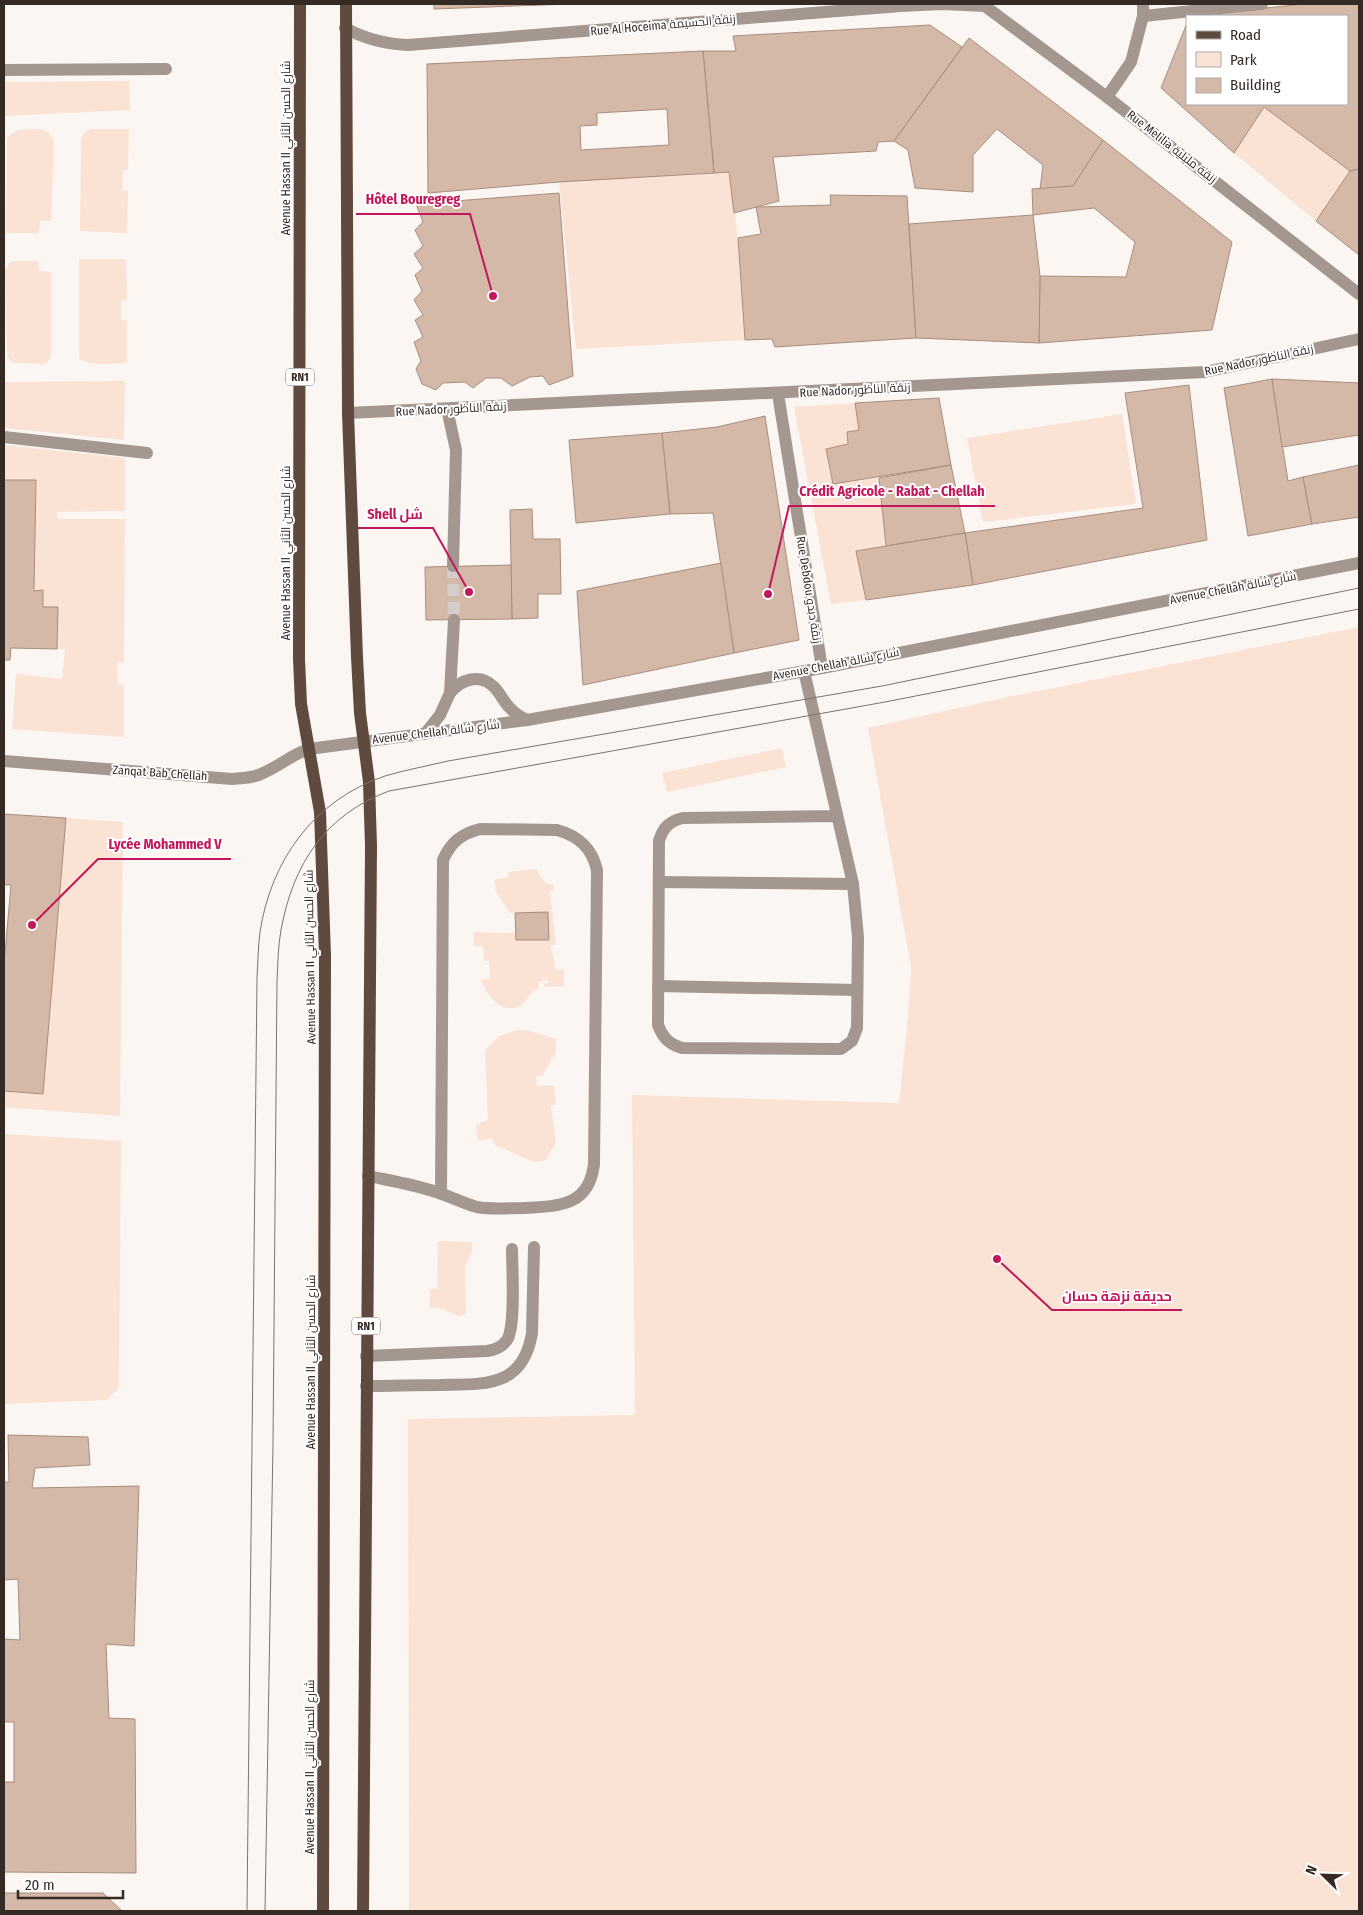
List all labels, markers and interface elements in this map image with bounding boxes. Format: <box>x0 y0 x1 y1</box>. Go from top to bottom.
street label: Rue Al Hoceima زنقة الحسيمة <box>590 12 736 38</box>
legend <box>1186 15 1348 105</box>
text: Road <box>1230 26 1261 44</box>
text: Park <box>1230 51 1257 69</box>
street label: Avenue Hassan II شارع الحسن الثاني <box>279 61 296 235</box>
text: Building <box>1230 76 1281 94</box>
street label: Rue Melilia زنقة مليلية <box>1124 108 1220 186</box>
callout: Hôtel Bouregreg <box>356 185 470 214</box>
text: Hôtel Bouregreg <box>366 191 460 208</box>
street label: Rue Nador زنقة الناظور <box>1203 342 1315 378</box>
road number: RN1 <box>286 368 314 386</box>
street label: Rue Nador زنقة الناظور <box>799 380 911 400</box>
street label: Rue Nador زنقة الناظور <box>395 399 507 419</box>
street label: Avenue Hassan II شارع الحسن الثاني <box>279 466 296 640</box>
callout: Crédit Agricole - Rabat - Chellah <box>789 477 995 506</box>
text: Crédit Agricole - Rabat - Chellah <box>799 483 985 500</box>
callout: Shell شل <box>358 499 433 528</box>
text: Shell شل <box>367 506 423 523</box>
street label: Rue Debdou زنقة دبدو <box>794 535 824 645</box>
street label: Avenue Chellah شارع شالة <box>1169 569 1298 608</box>
street label: Avenue Chellah شارع شالة <box>772 645 901 684</box>
street label: Avenue Chellah شارع شالة <box>372 717 501 748</box>
street label: Zanqat Bab Chellah <box>112 763 208 783</box>
callout: Lycée Mohammed V <box>98 830 231 859</box>
text: Lycée Mohammed V <box>108 836 222 853</box>
street label: Avenue Hassan II شارع الحسن الثاني <box>301 869 322 1044</box>
street label: Avenue Hassan II شارع الحسن الثاني <box>304 1275 321 1449</box>
callout: حديقة نزهة حسان <box>1052 1281 1182 1310</box>
text: حديقة نزهة حسان <box>1062 1288 1172 1305</box>
road number: RN1 <box>352 1318 380 1334</box>
street label: Avenue Hassan II شارع الحسن الثاني <box>303 1680 320 1854</box>
north arrow <box>1298 1850 1348 1900</box>
text: N <box>1302 1863 1321 1877</box>
scale bar <box>18 1868 122 1900</box>
text: 20 m <box>25 1876 55 1894</box>

